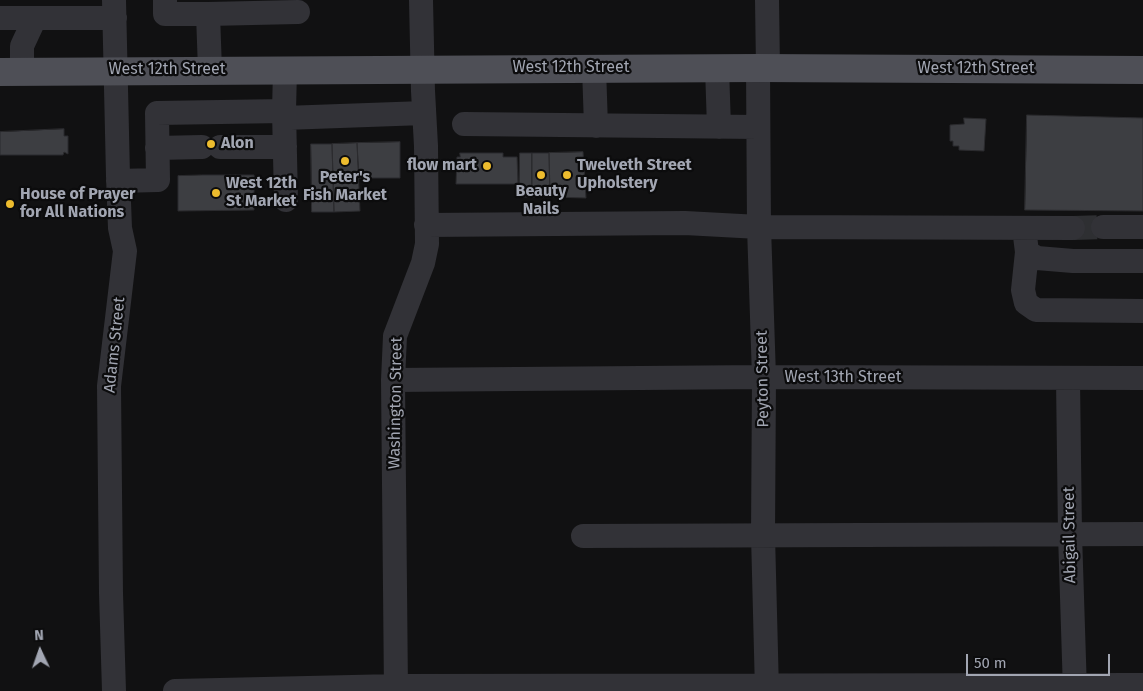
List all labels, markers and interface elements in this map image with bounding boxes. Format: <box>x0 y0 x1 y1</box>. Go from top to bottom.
street label: West 12th Street <box>513 58 629 78</box>
street label: West 12th Street <box>918 59 1034 79</box>
street label: West 12th Street <box>109 60 225 80</box>
place label: Alon <box>221 134 254 154</box>
marker: Alon <box>205 138 217 150</box>
marker: Peter's Fish Market <box>339 155 351 167</box>
place label: flow mart <box>407 156 477 176</box>
place label: Twelveth Street Upholstery <box>577 156 692 194</box>
marker: flow mart <box>481 160 493 172</box>
place label: Peter's Fish Market <box>303 168 387 206</box>
marker: Beauty Nails <box>535 169 547 181</box>
marker: Twelveth Street Upholstery <box>561 169 573 181</box>
place label: West 12th St Market <box>226 174 297 212</box>
place label: Beauty Nails <box>516 182 566 220</box>
place label: House of Prayer for All Nations <box>20 185 135 223</box>
marker: West 12th St Market <box>210 187 222 199</box>
marker: House of Prayer for All Nations <box>4 198 16 210</box>
street label: Adams Street <box>100 296 130 394</box>
street label: Peyton Street <box>753 330 773 428</box>
street label: Washington Street <box>385 337 407 469</box>
street label: West 13th Street <box>785 368 901 388</box>
street label: Abigail Street <box>1060 486 1080 584</box>
north arrow <box>15 626 65 676</box>
text: N <box>34 627 44 644</box>
scale bar <box>968 644 1112 676</box>
text: 50 m <box>974 654 1007 672</box>

